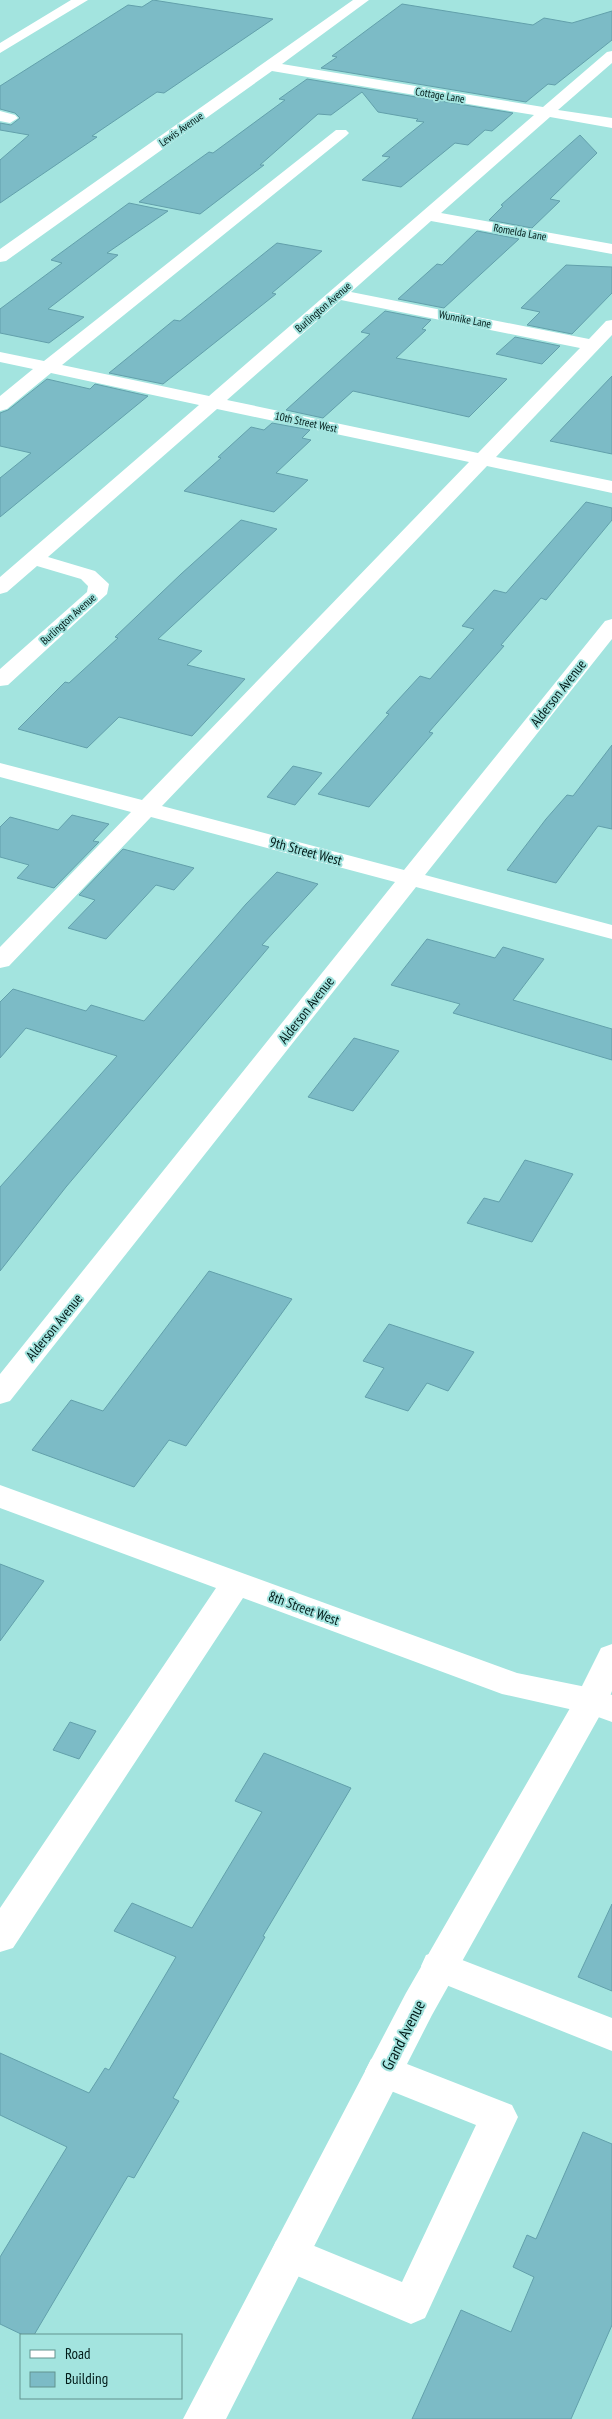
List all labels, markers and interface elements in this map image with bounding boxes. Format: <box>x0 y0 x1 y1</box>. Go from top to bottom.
street label: Cottage Lane <box>414 84 466 106</box>
street label: Lewis Avenue <box>156 108 206 149</box>
street label: Romelda Lane <box>492 220 548 244</box>
street label: Burlington Avenue <box>292 278 354 335</box>
street label: Wunnike Lane <box>438 307 493 331</box>
street label: 10th Street West <box>274 409 338 435</box>
street label: Burlington Avenue <box>37 590 99 648</box>
street label: Alderson Avenue <box>526 656 590 730</box>
street label: 9th Street West <box>268 833 344 869</box>
street label: Alderson Avenue <box>274 973 338 1047</box>
street label: Alderson Avenue <box>22 1290 86 1364</box>
street label: 8th Street West <box>266 1587 342 1629</box>
street label: Grand Avenue <box>377 1997 429 2073</box>
legend <box>20 2334 182 2399</box>
text: Road <box>65 2344 91 2363</box>
text: Building <box>65 2369 108 2388</box>

